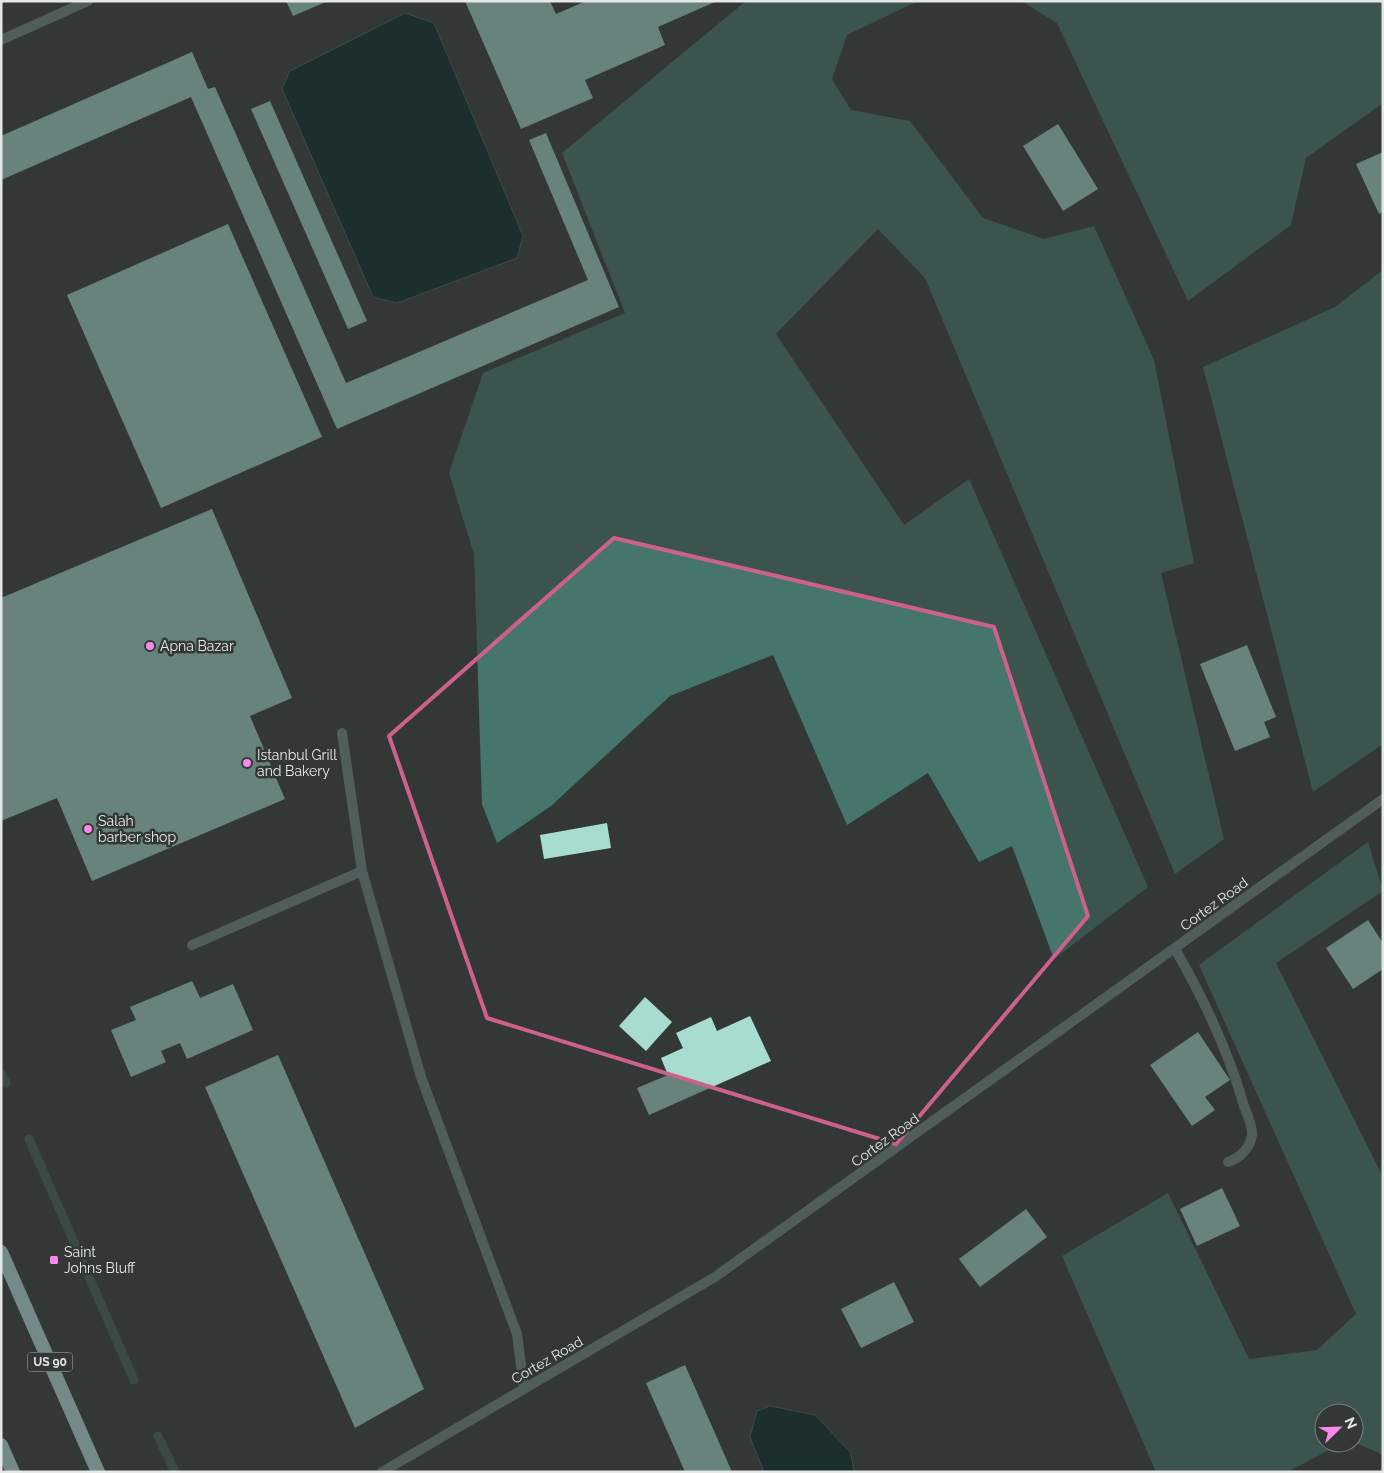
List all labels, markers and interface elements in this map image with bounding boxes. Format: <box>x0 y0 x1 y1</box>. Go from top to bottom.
place label: Apna Bazar <box>160 638 234 654</box>
marker: Apna Bazar <box>144 640 156 652</box>
place label: Istanbul Grill and Bakery <box>257 747 337 779</box>
marker: Istanbul Grill and Bakery <box>241 757 253 769</box>
place label: Salah barber shop <box>98 813 176 845</box>
marker: Salah barber shop <box>82 823 94 835</box>
street label: Cortez Road <box>1177 874 1251 934</box>
street label: Cortez Road <box>848 1110 922 1170</box>
place label: Saint Johns Bluff <box>64 1244 136 1276</box>
marker: Saint Johns Bluff <box>48 1254 60 1266</box>
street label: Cortez Road <box>509 1333 585 1387</box>
road number: US 90 <box>28 1352 72 1371</box>
north arrow <box>1314 1403 1364 1453</box>
text: N <box>1342 1415 1360 1431</box>

